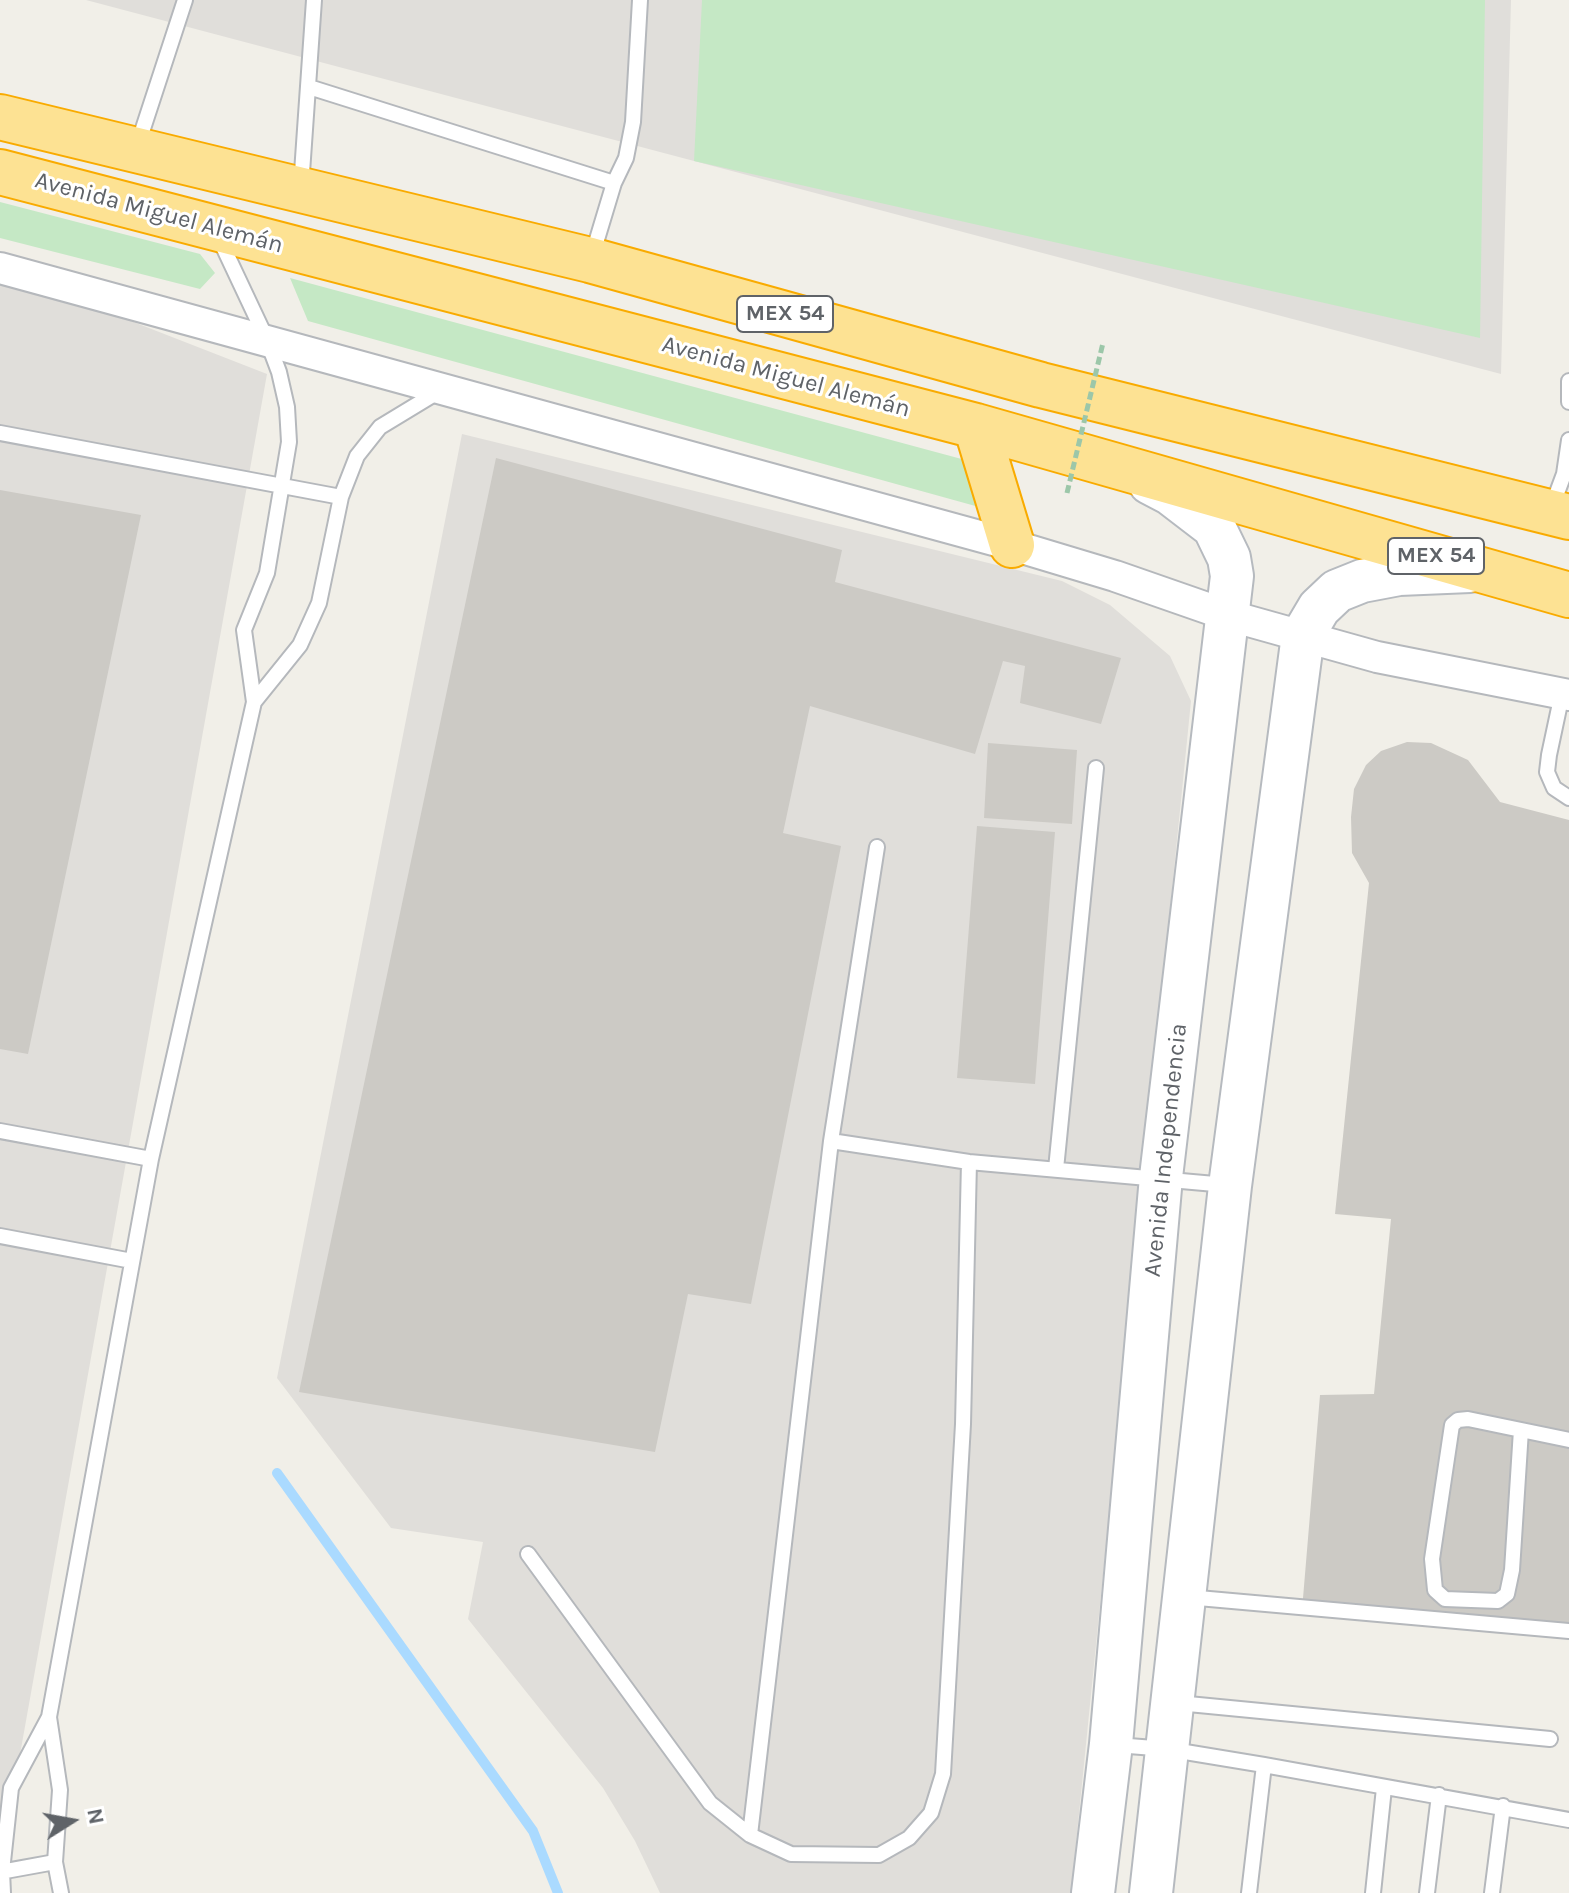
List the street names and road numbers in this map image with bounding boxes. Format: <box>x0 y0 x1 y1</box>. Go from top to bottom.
street label: Avenida Miguel Alemán <box>32 166 286 260</box>
road number: MEX 54 <box>737 296 833 332</box>
street label: Avenida Miguel Alemán <box>659 330 913 424</box>
road number: MEX 54 <box>1388 538 1484 574</box>
street label: Avenida Independencia <box>1138 1022 1194 1278</box>

